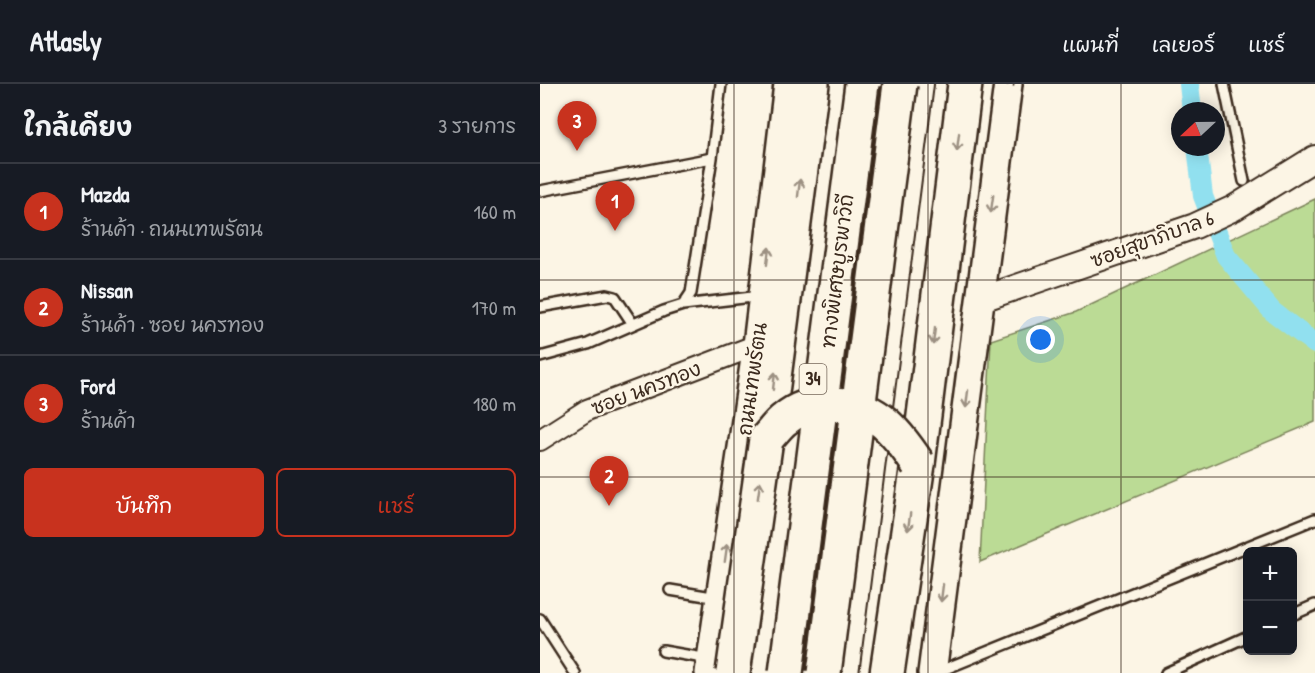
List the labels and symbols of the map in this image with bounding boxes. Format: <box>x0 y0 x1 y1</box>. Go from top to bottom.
pin: 3 <box>558 101 597 151</box>
north arrow <box>1171 102 1225 156</box>
one-way arrow <box>952 132 963 151</box>
one-way arrow <box>794 179 805 198</box>
pin: 1 <box>596 182 634 231</box>
street label: ทางพิเศษบูรพาวิถี <box>814 192 862 350</box>
one-way arrow <box>986 194 997 214</box>
street label: ซอยสุขาภิบาล 6 <box>1086 204 1218 276</box>
one-way arrow <box>762 246 773 266</box>
street label: ถนนเทพรัตน <box>730 321 773 437</box>
one-way arrow <box>928 325 939 345</box>
your location <box>1026 325 1055 354</box>
street label: ซอย นครทอง <box>587 354 705 421</box>
road number: 34 <box>800 364 826 394</box>
one-way arrow <box>769 372 780 392</box>
one-way arrow <box>961 389 972 409</box>
pin: 2 <box>590 456 628 506</box>
one-way arrow <box>754 481 765 501</box>
one-way arrow <box>904 511 915 531</box>
one-way arrow <box>721 543 732 563</box>
one-way arrow <box>937 583 948 602</box>

